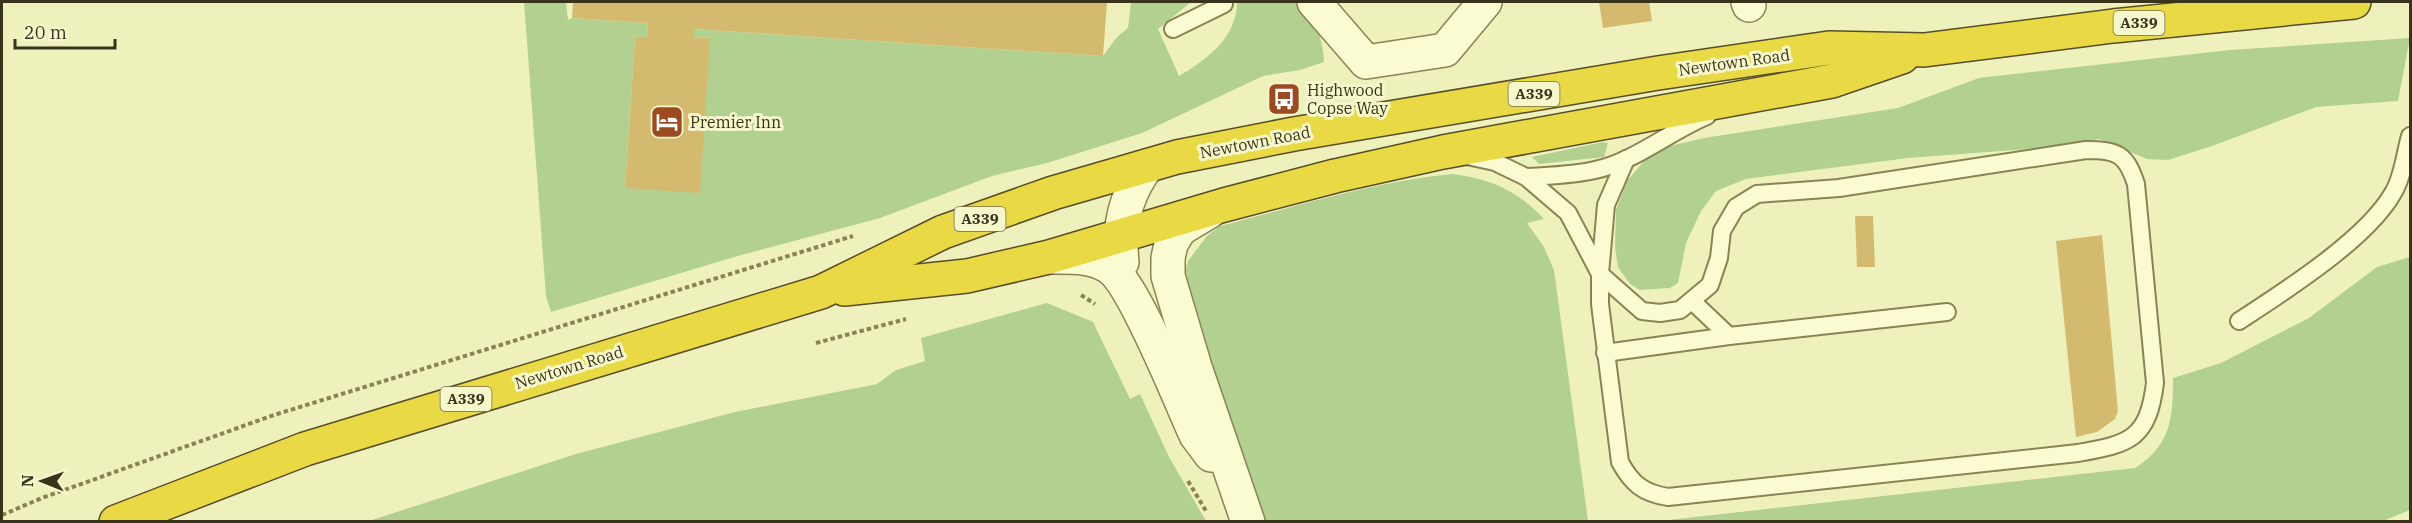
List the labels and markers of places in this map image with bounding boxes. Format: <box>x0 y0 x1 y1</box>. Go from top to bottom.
place label: Highwood Copse Way <box>1307 80 1388 118</box>
bus stop icon: Highwood Copse Way <box>1266 81 1302 117</box>
hotel icon: Premier Inn <box>649 104 685 140</box>
place label: Premier Inn <box>690 112 781 132</box>

